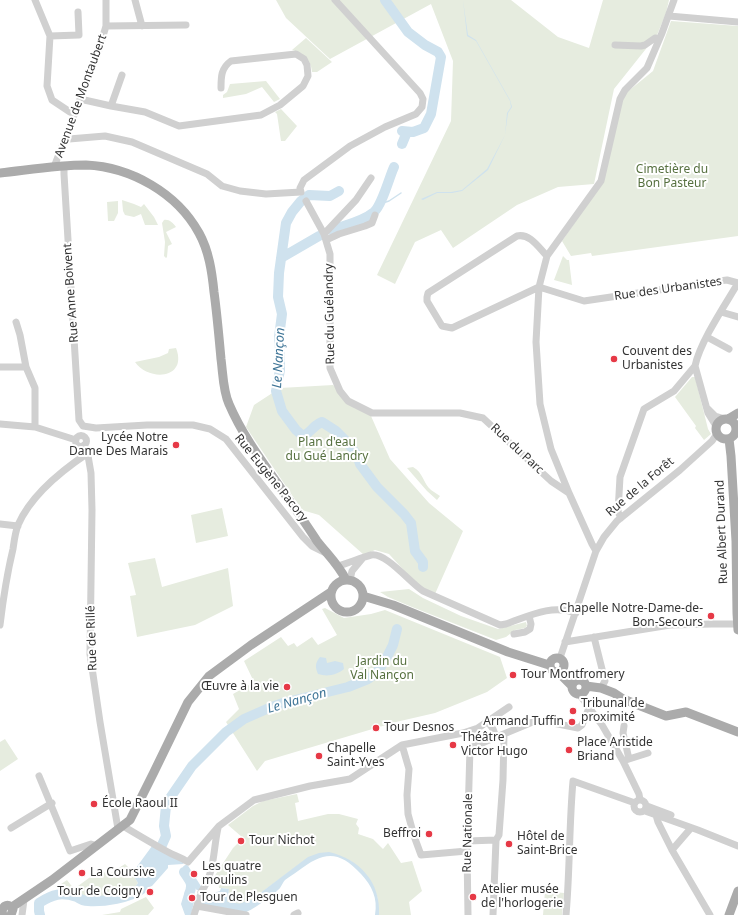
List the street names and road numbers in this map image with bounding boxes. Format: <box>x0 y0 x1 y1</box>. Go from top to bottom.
street label: Avenue de Montaubert <box>52 32 110 160</box>
street label: Rue Anne Boivent <box>60 243 82 343</box>
street label: Rue du Guélandry <box>322 263 338 365</box>
street label: Rue des Urbanistes <box>613 274 723 304</box>
street label: Rue du Parc <box>488 421 546 477</box>
street label: Rue Eugène Pacory <box>231 431 311 525</box>
street label: Rue de la Forêt <box>603 454 677 520</box>
street label: Rue Albert Durand <box>713 480 731 584</box>
street label: Rue de Rillé <box>84 605 100 671</box>
street label: Rue Nationale <box>460 793 476 873</box>

